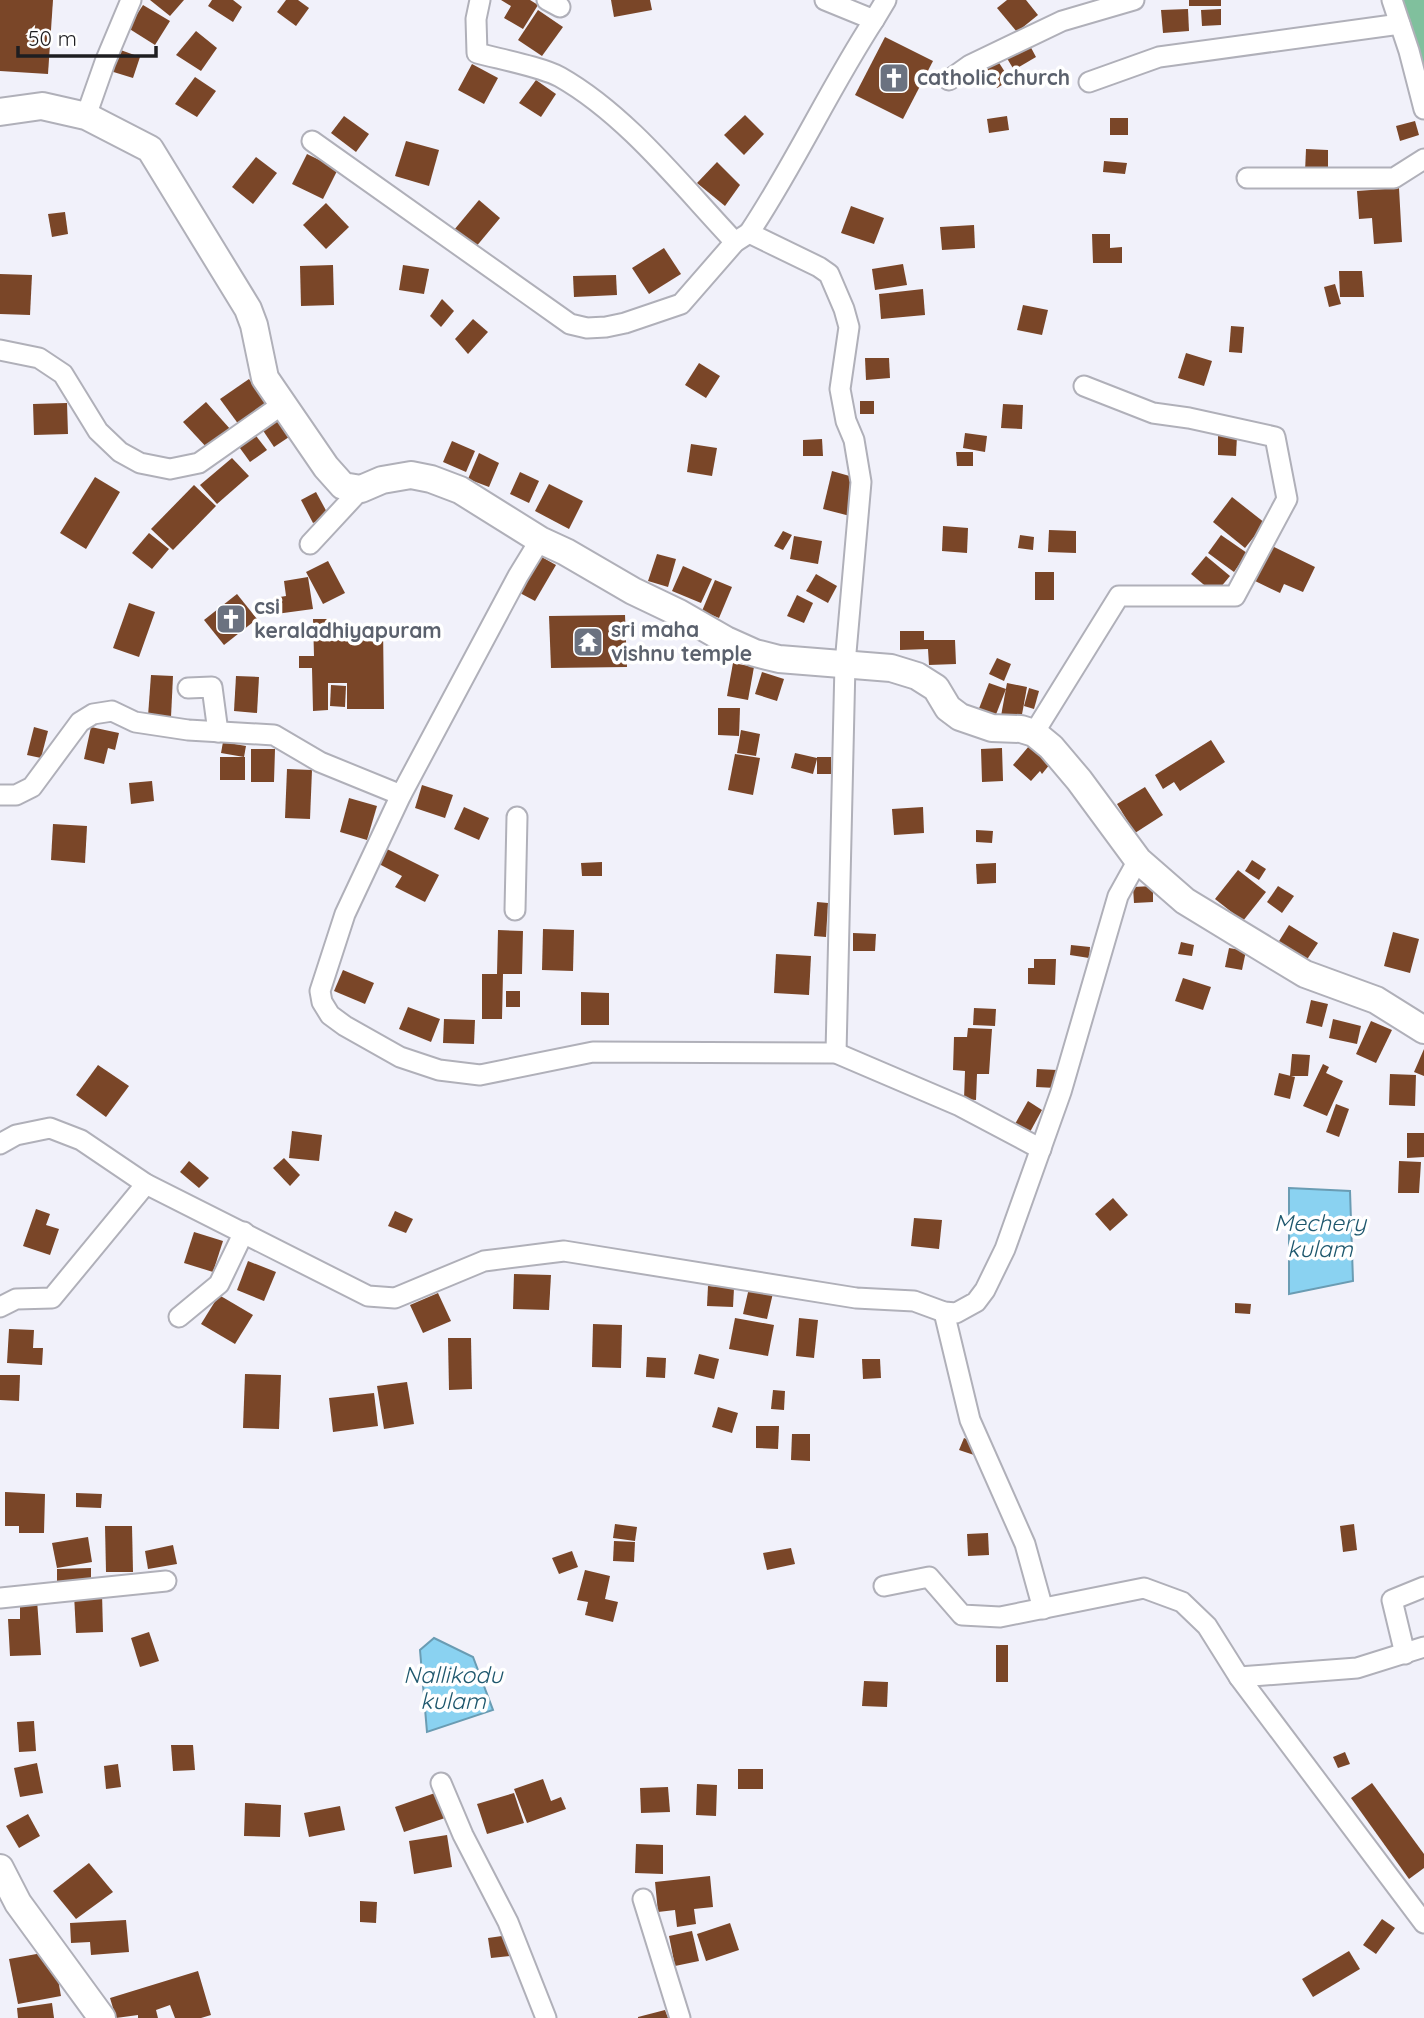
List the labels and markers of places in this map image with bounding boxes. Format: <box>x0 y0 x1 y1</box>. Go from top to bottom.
church icon: catholic church <box>877 61 911 95</box>
place label: catholic church <box>917 64 1070 90</box>
place label: csi keraladhiyapuram <box>254 593 442 643</box>
church icon: csi keraladhiyapuram <box>214 602 248 636</box>
place label: sri maha vishnu temple <box>611 616 752 666</box>
temple icon: sri maha vishnu temple <box>571 625 605 659</box>

